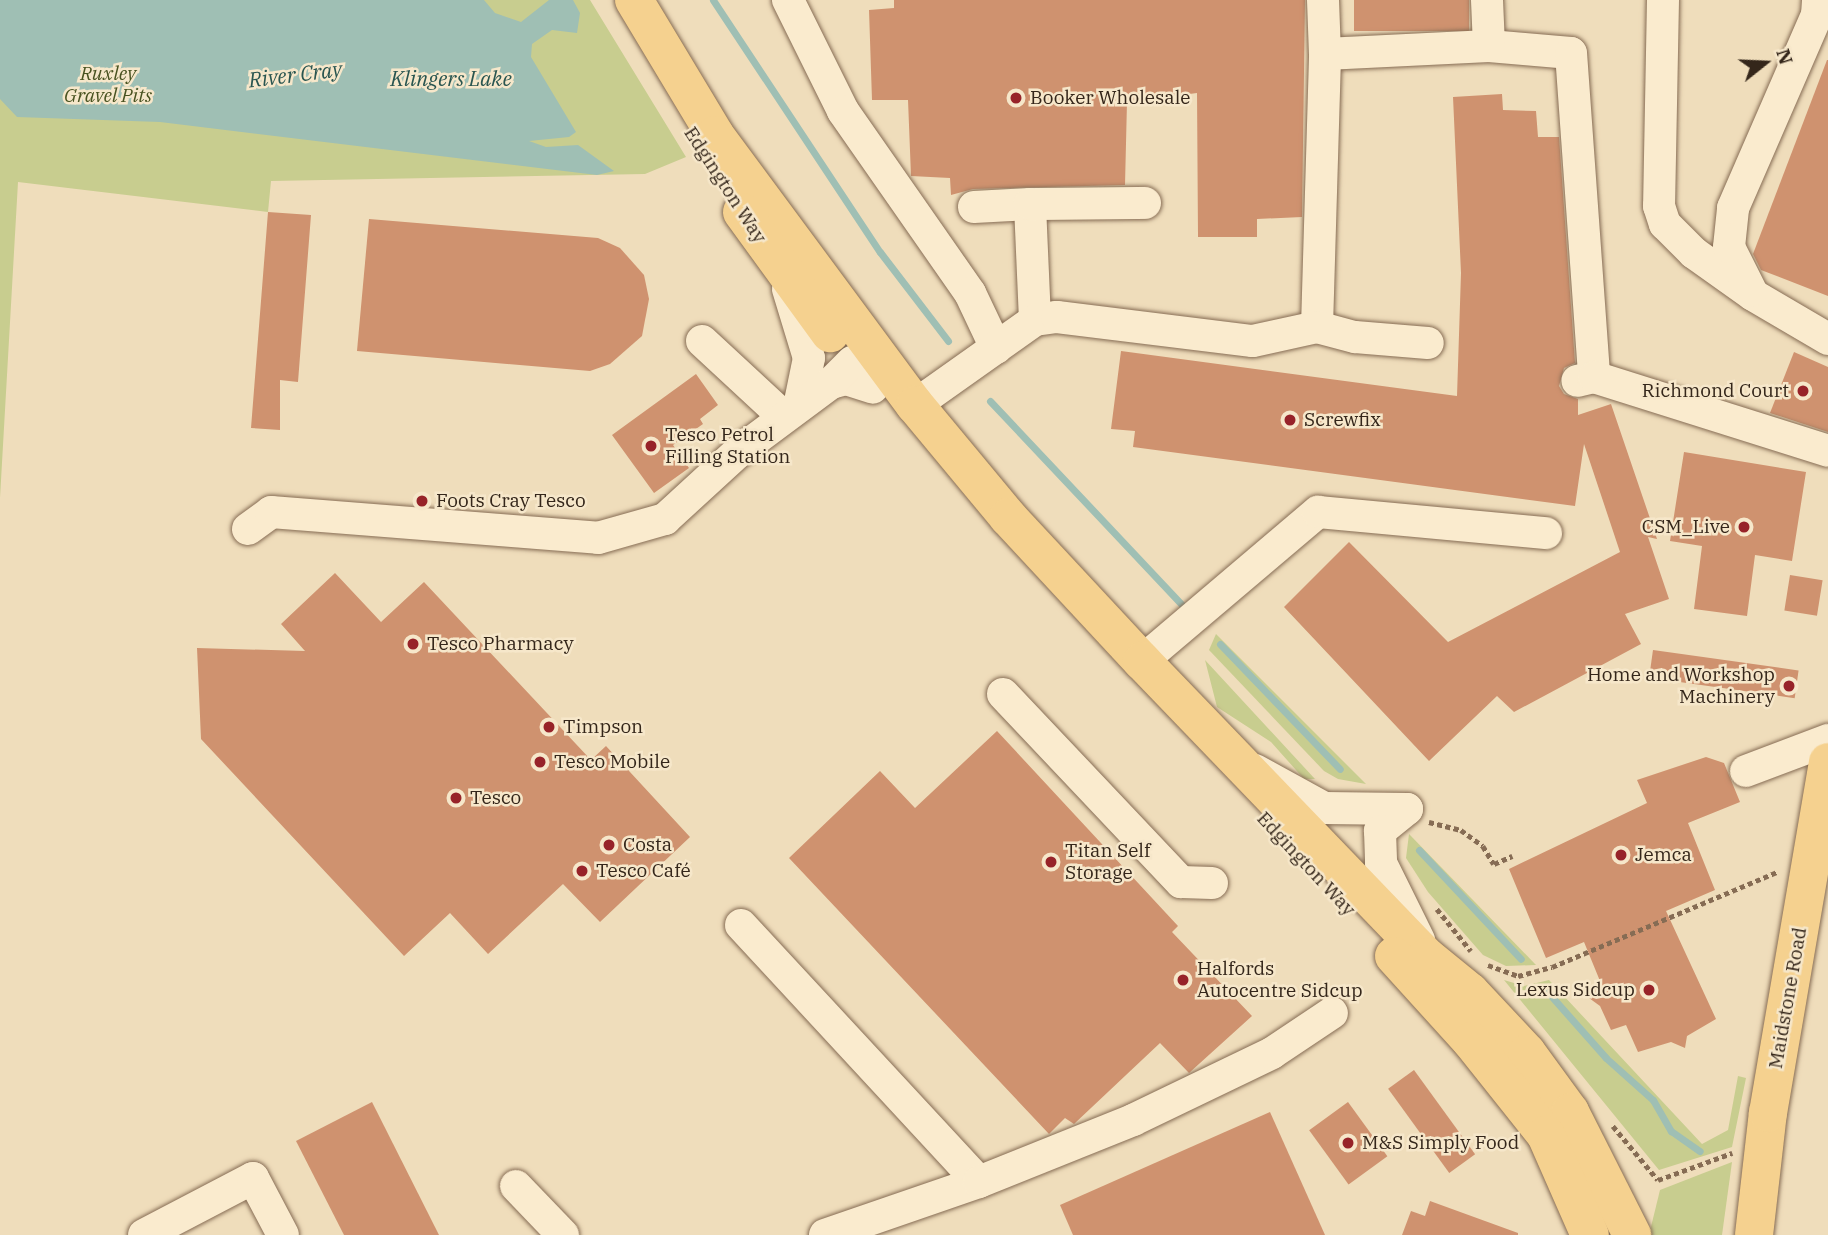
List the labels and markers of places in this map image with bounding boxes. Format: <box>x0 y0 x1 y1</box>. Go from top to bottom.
place label: Booker Wholesale <box>1030 87 1191 109</box>
marker: Booker Wholesale <box>1008 90 1024 106</box>
place label: Richmond Court <box>1642 380 1789 402</box>
marker: Richmond Court <box>1795 383 1811 399</box>
place label: Screwfix <box>1304 409 1381 431</box>
marker: Screwfix <box>1282 412 1298 428</box>
place label: Tesco Petrol Filling Station <box>665 424 790 468</box>
marker: Tesco Petrol Filling Station <box>643 438 659 454</box>
place label: Foots Cray Tesco <box>436 490 586 512</box>
marker: Foots Cray Tesco <box>414 493 430 509</box>
place label: CSM_Live <box>1642 516 1730 538</box>
marker: CSM_Live <box>1736 519 1752 535</box>
place label: Tesco Pharmacy <box>427 633 574 655</box>
marker: Tesco Pharmacy <box>405 636 421 652</box>
place label: Home and Workshop Machinery <box>1587 664 1775 708</box>
marker: Home and Workshop Machinery <box>1781 678 1797 694</box>
place label: Timpson <box>563 716 643 738</box>
marker: Timpson <box>541 719 557 735</box>
place label: Tesco Mobile <box>554 751 670 773</box>
marker: Tesco Mobile <box>532 754 548 770</box>
place label: Tesco <box>470 787 521 809</box>
marker: Tesco <box>448 790 464 806</box>
place label: Costa <box>623 834 672 856</box>
marker: Costa <box>601 837 617 853</box>
place label: Titan Self Storage <box>1065 840 1151 884</box>
place label: Jemca <box>1635 844 1692 866</box>
marker: Jemca <box>1613 847 1629 863</box>
marker: Titan Self Storage <box>1043 854 1059 870</box>
place label: Tesco Café <box>596 860 691 882</box>
marker: Tesco Café <box>574 863 590 879</box>
place label: Halfords Autocentre Sidcup <box>1197 958 1363 1002</box>
marker: Halfords Autocentre Sidcup <box>1175 972 1191 988</box>
place label: Lexus Sidcup <box>1516 979 1635 1001</box>
marker: Lexus Sidcup <box>1641 982 1657 998</box>
place label: M&S Simply Food <box>1362 1132 1519 1154</box>
marker: M&S Simply Food <box>1340 1135 1356 1151</box>

